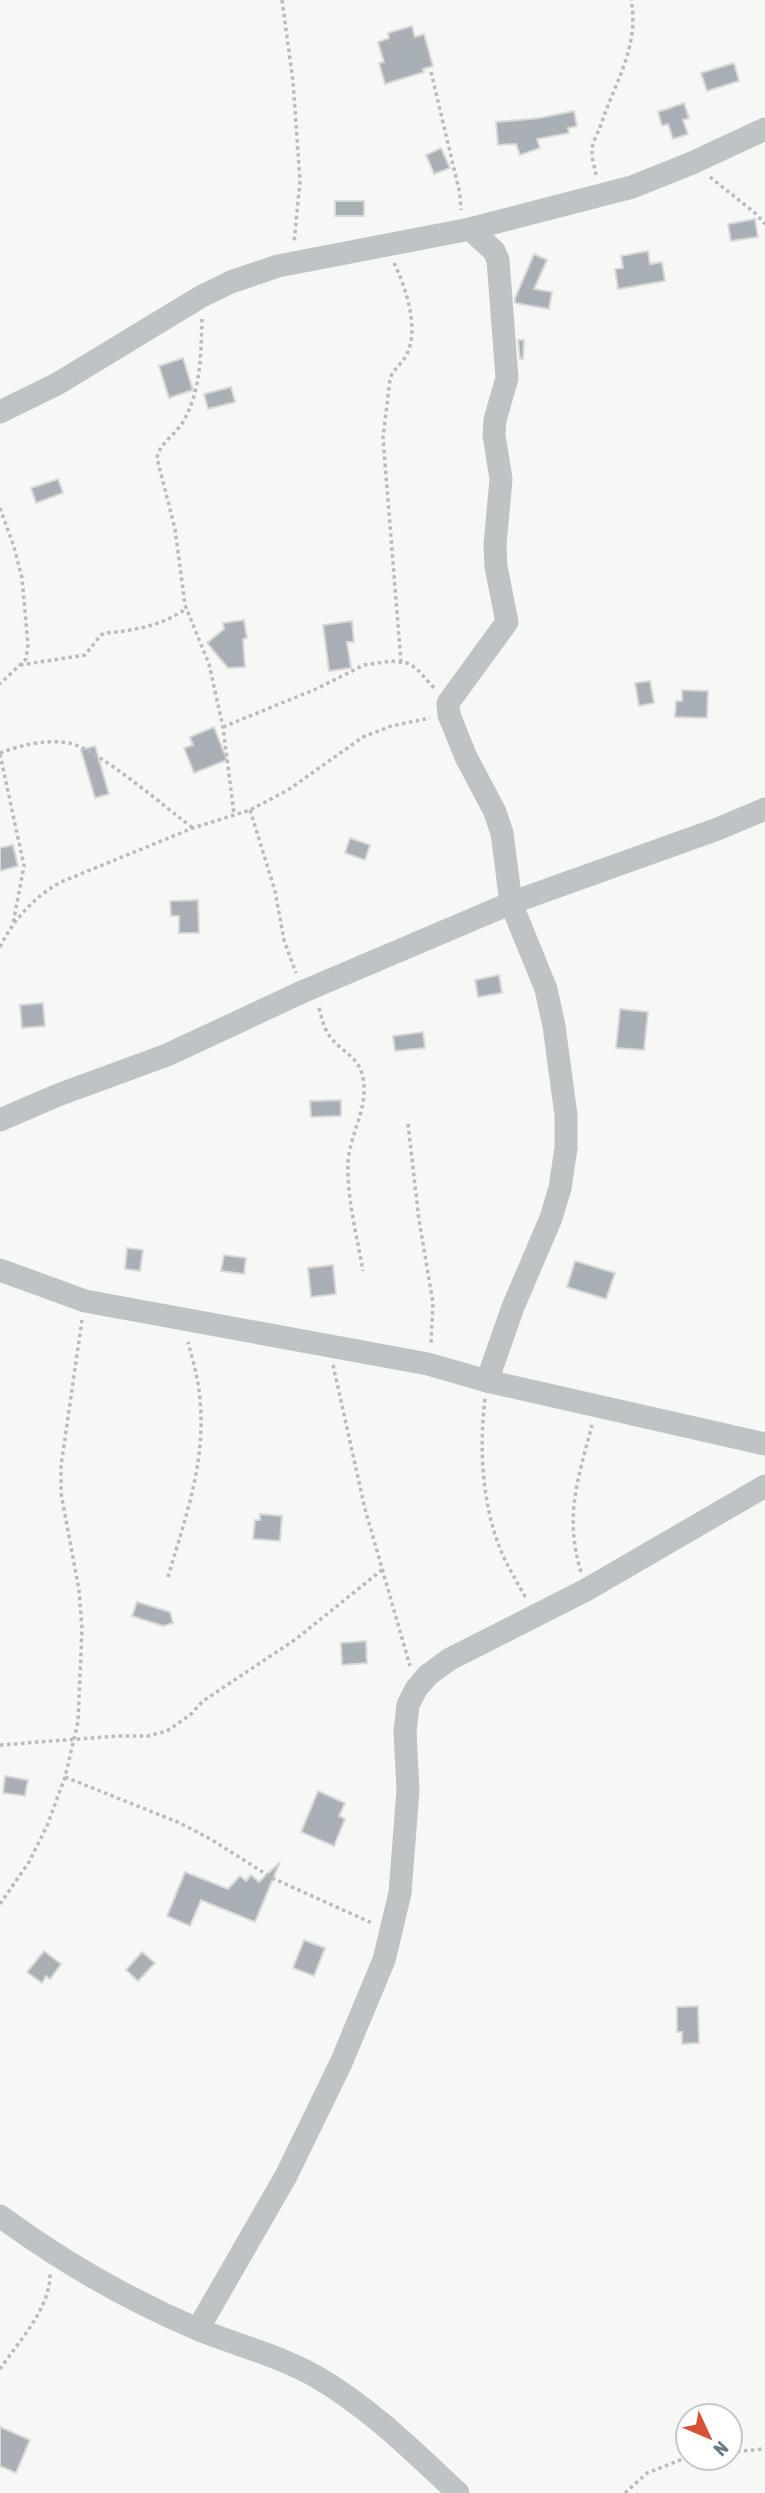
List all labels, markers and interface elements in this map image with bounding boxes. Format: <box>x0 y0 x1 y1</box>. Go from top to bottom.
north arrow <box>674 2402 744 2472</box>
text: N <box>709 2437 733 2460</box>

